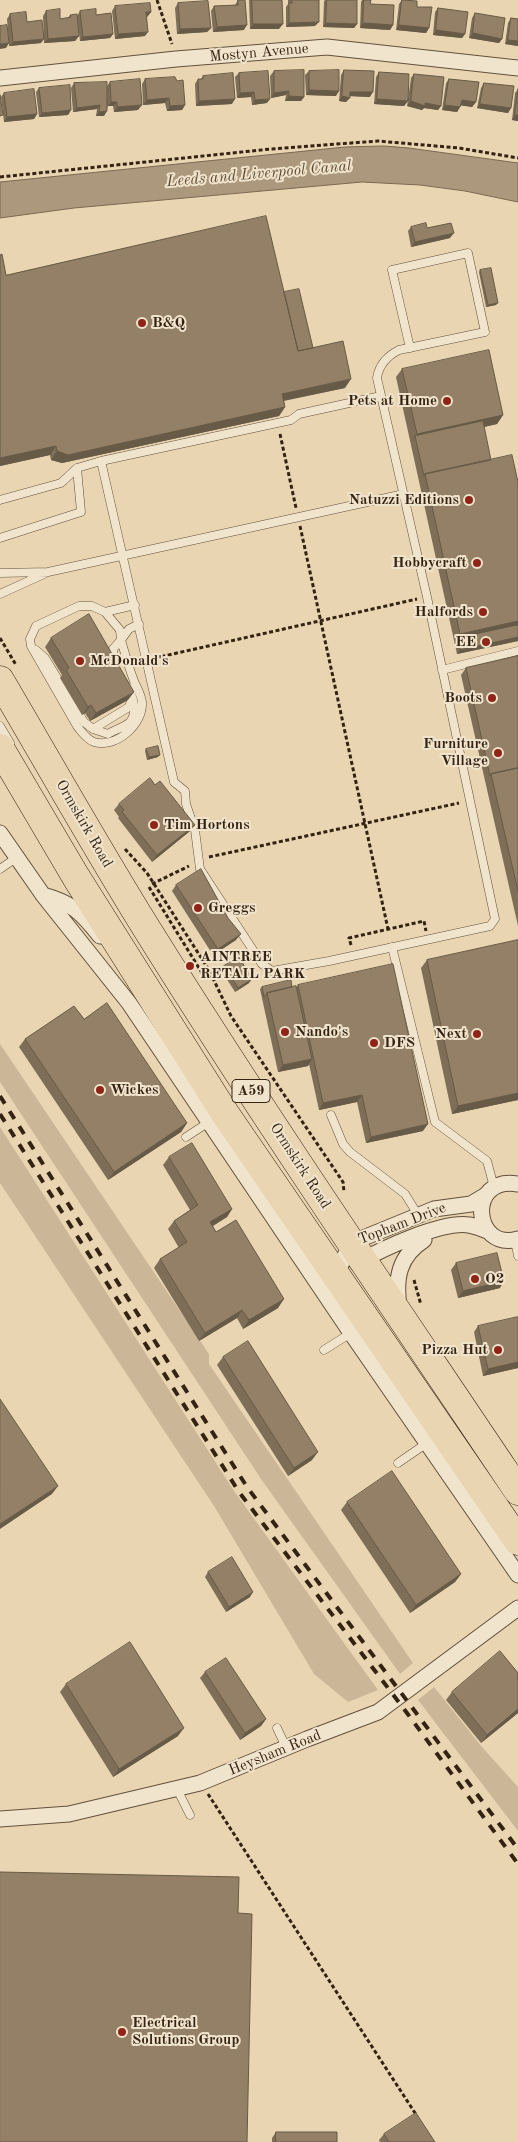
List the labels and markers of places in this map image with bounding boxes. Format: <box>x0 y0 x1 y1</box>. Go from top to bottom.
place label: B&Q <box>152 314 185 332</box>
marker: B&Q <box>136 317 148 329</box>
place label: Pets at Home <box>348 392 437 410</box>
marker: Pets at Home <box>441 395 453 407</box>
place label: Natuzzi Editions <box>349 491 459 509</box>
marker: Natuzzi Editions <box>463 494 475 506</box>
place label: Hobbycraft <box>392 554 467 572</box>
marker: Hobbycraft <box>471 557 483 569</box>
place label: Halfords <box>415 603 473 621</box>
marker: Halfords <box>477 606 489 618</box>
place label: EE <box>455 633 476 651</box>
marker: EE <box>480 636 492 648</box>
place label: McDonald's <box>90 652 168 670</box>
marker: McDonald's <box>74 655 86 667</box>
place label: Boots <box>444 689 482 707</box>
marker: Boots <box>486 692 498 704</box>
place label: Furniture Village <box>423 735 488 770</box>
marker: Furniture Village <box>492 747 504 759</box>
place label: Tim Hortons <box>164 816 250 834</box>
marker: Tim Hortons <box>148 819 160 831</box>
place label: Greggs <box>208 899 255 917</box>
marker: Greggs <box>192 902 204 914</box>
place label: AINTREE RETAIL PARK <box>200 948 305 983</box>
marker: AINTREE RETAIL PARK <box>184 960 196 972</box>
place label: Nando's <box>295 1023 348 1041</box>
place label: Next <box>435 1025 467 1043</box>
marker: Nando's <box>279 1026 291 1038</box>
marker: Next <box>471 1028 483 1040</box>
place label: DFS <box>384 1034 415 1052</box>
marker: DFS <box>368 1037 380 1049</box>
place label: Wickes <box>110 1081 159 1099</box>
marker: Wickes <box>94 1084 106 1096</box>
place label: O2 <box>485 1270 504 1288</box>
marker: O2 <box>469 1273 481 1285</box>
place label: Pizza Hut <box>421 1341 488 1359</box>
marker: Pizza Hut <box>492 1344 504 1356</box>
place label: Electrical Solutions Group <box>132 2014 239 2049</box>
marker: Electrical Solutions Group <box>116 2026 128 2038</box>

